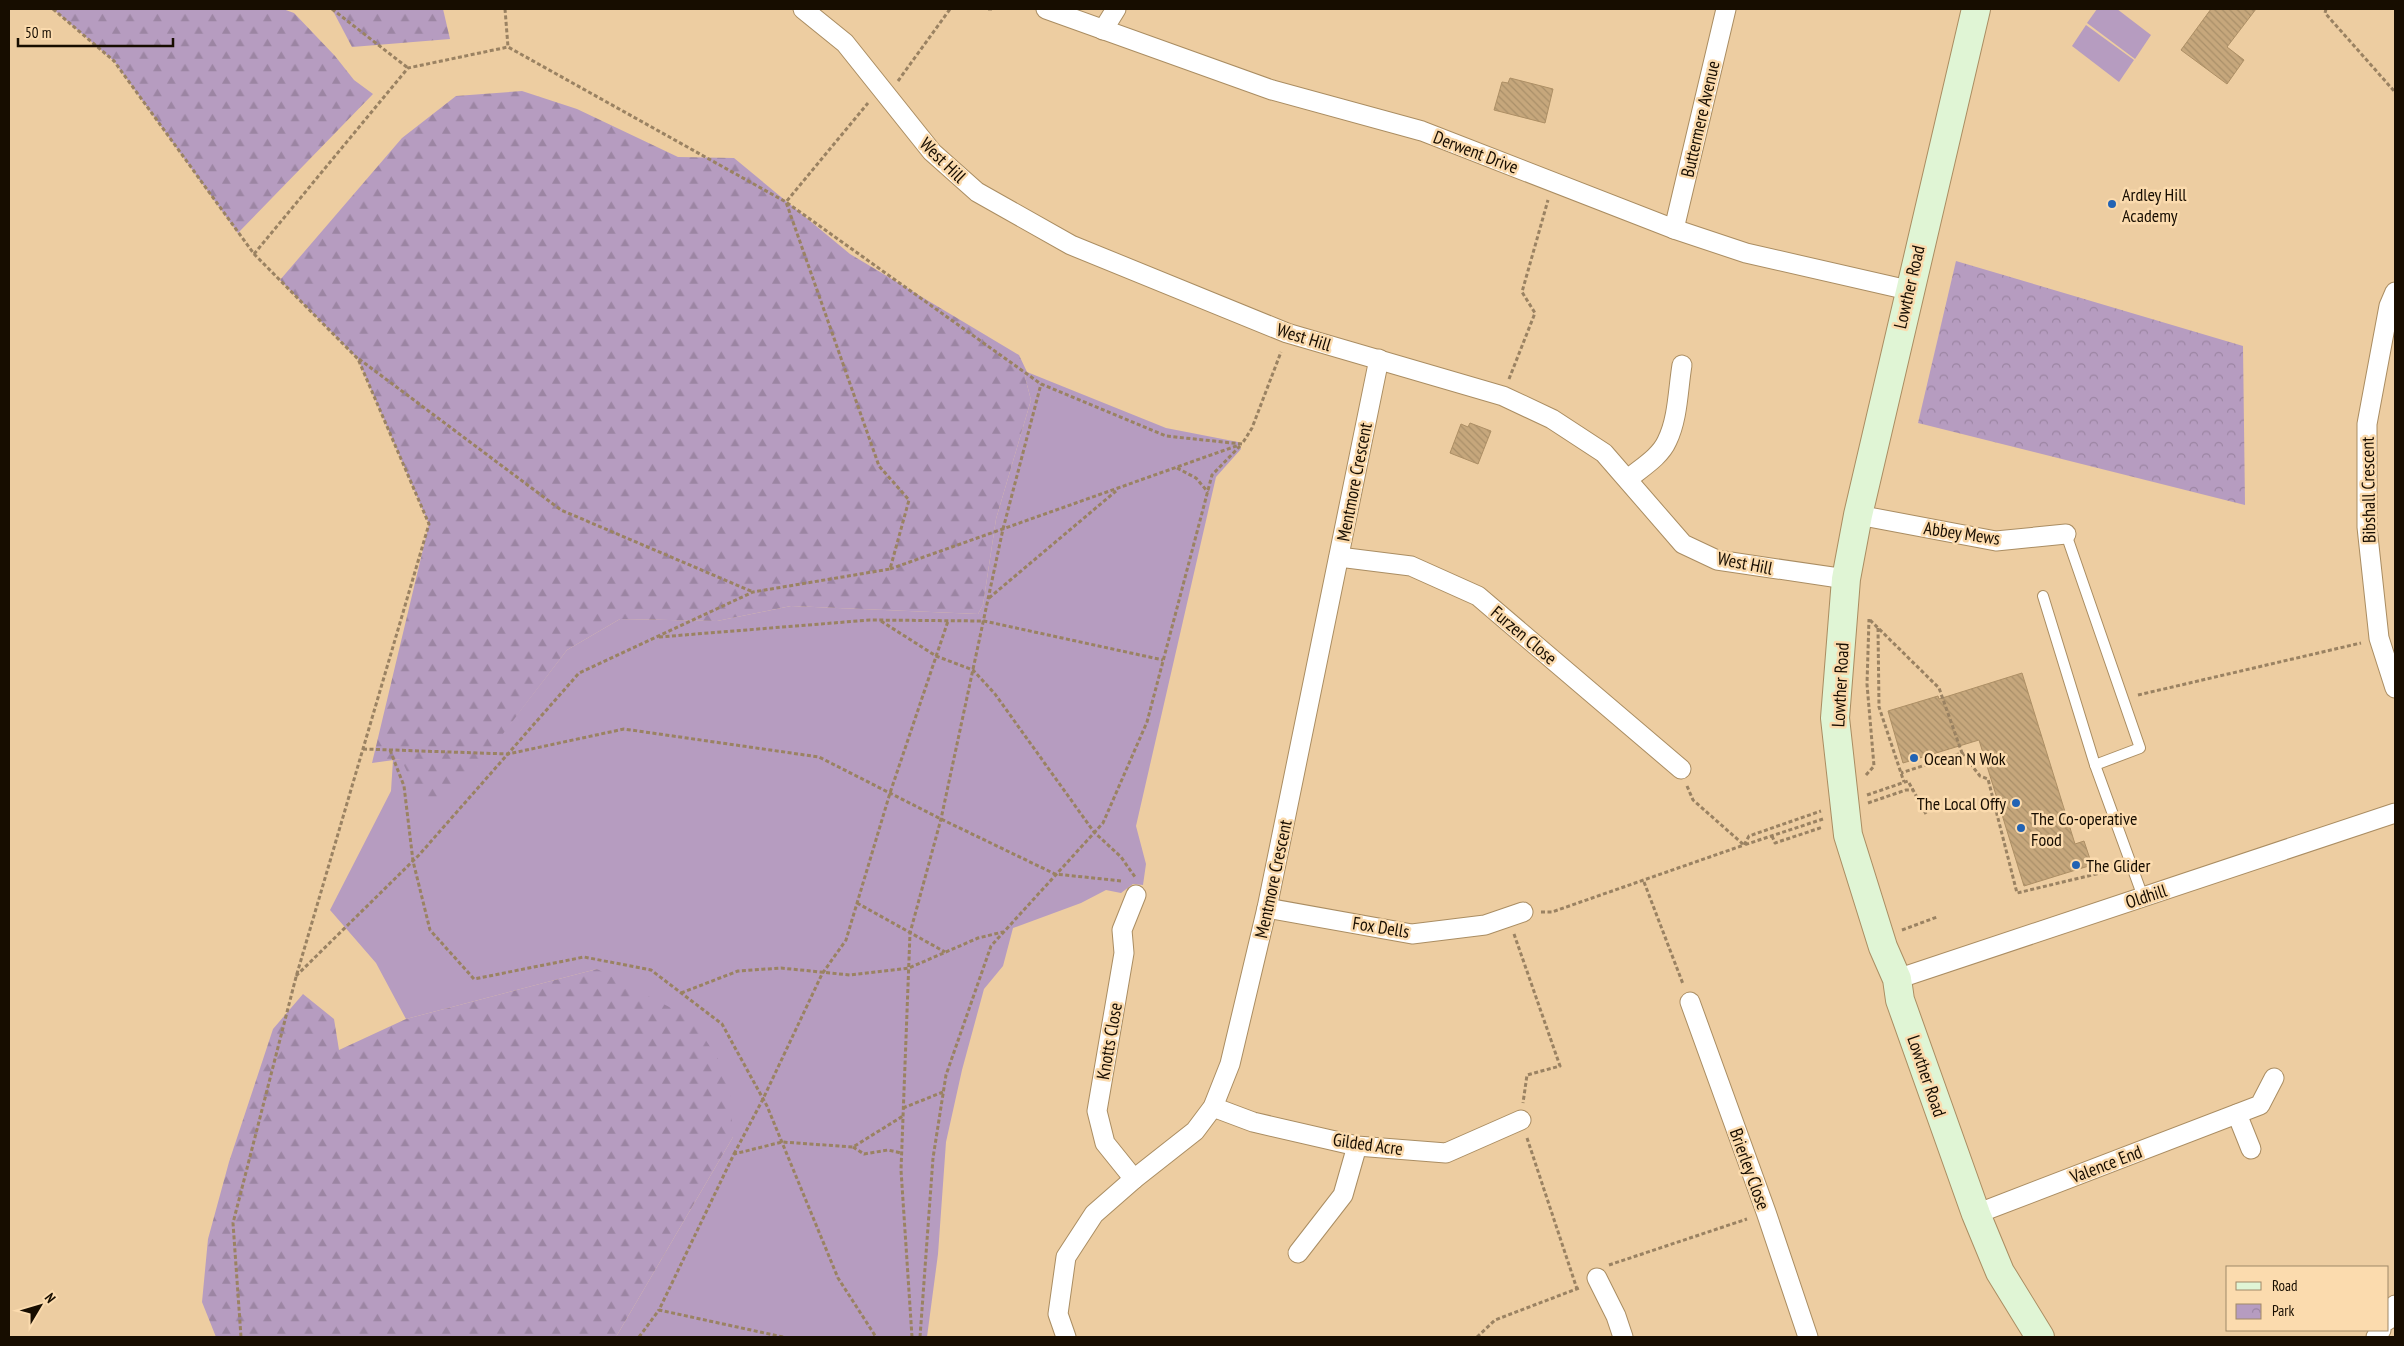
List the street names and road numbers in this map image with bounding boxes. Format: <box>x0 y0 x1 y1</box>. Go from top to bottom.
street label: Buttermere Avenue <box>1675 59 1725 179</box>
street label: Derwent Drive <box>1430 125 1522 179</box>
street label: West Hill <box>915 132 972 188</box>
street label: Lowther Road <box>1888 243 1930 331</box>
street label: West Hill <box>1274 318 1335 356</box>
street label: Mentmore Crescent <box>1331 421 1377 543</box>
street label: Bibshall Crescent <box>2356 437 2380 543</box>
street label: Abbey Mews <box>1922 516 2002 550</box>
street label: West Hill <box>1715 546 1775 580</box>
street label: Furzen Close <box>1486 601 1562 669</box>
street label: Lowther Road <box>1826 642 1854 728</box>
street label: Mentmore Crescent <box>1249 818 1297 940</box>
street label: Oldhill <box>2122 878 2170 913</box>
street label: Fox Dells <box>1351 911 1411 943</box>
street label: Knotts Close <box>1091 1001 1127 1081</box>
street label: Lowther Road <box>1902 1032 1952 1120</box>
street label: Brierley Close <box>1725 1125 1775 1213</box>
street label: Gilded Acre <box>1332 1128 1404 1160</box>
street label: Valence End <box>2066 1140 2145 1189</box>

